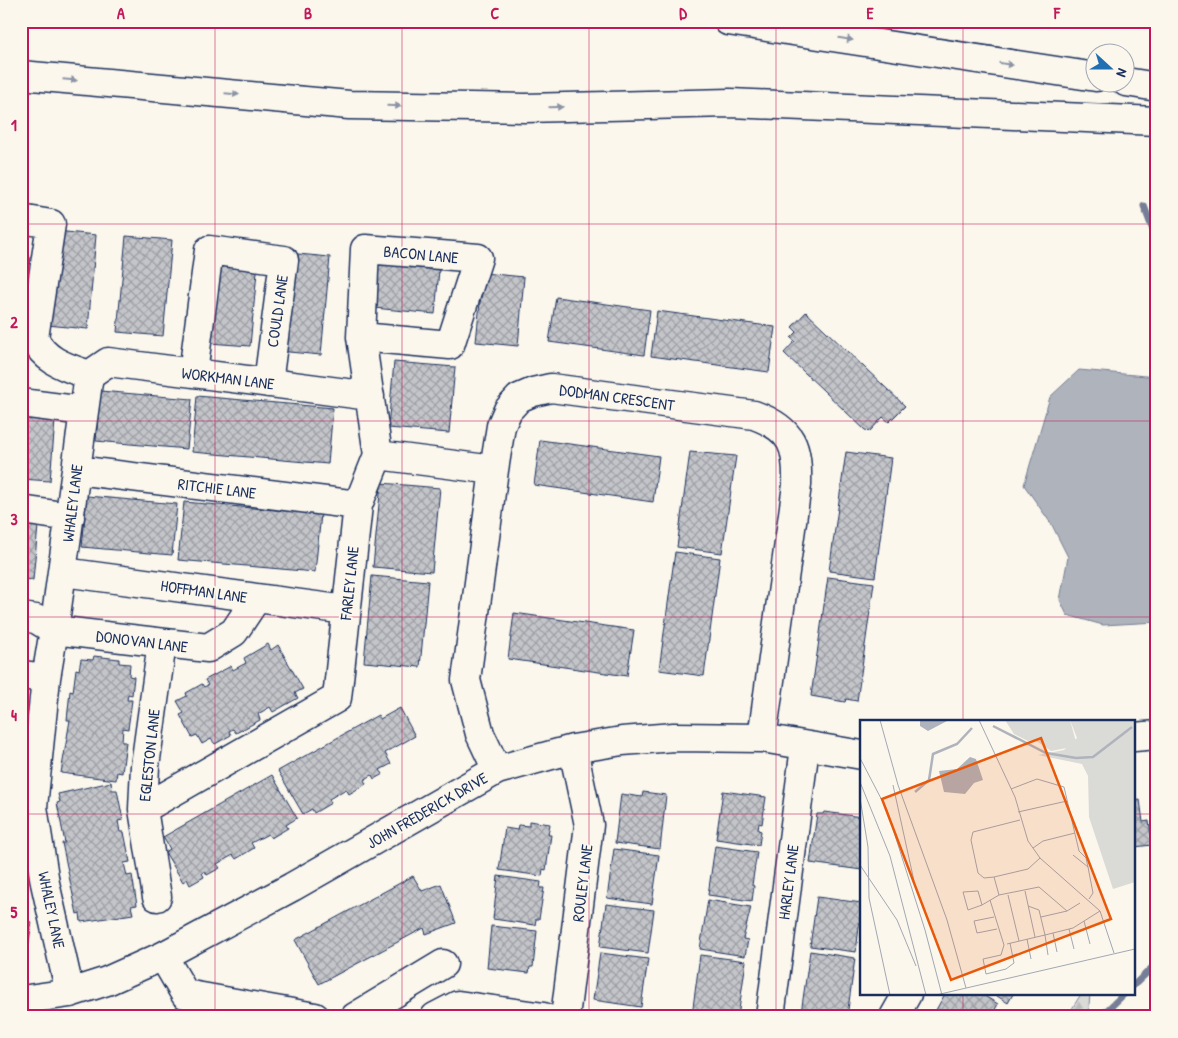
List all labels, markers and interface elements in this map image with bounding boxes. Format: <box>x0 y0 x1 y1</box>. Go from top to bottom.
text: A <box>117 2 125 24</box>
text: B <box>304 2 312 24</box>
text: C <box>491 2 500 24</box>
text: D <box>679 2 687 24</box>
text: E <box>866 2 874 24</box>
text: F <box>1053 2 1061 24</box>
one-way arrow <box>838 35 854 43</box>
north arrow <box>1086 42 1136 92</box>
one-way arrow <box>999 60 1015 68</box>
text: N <box>1112 66 1133 80</box>
one-way arrow <box>62 76 78 84</box>
one-way arrow <box>224 91 240 99</box>
one-way arrow <box>386 102 402 110</box>
one-way arrow <box>548 103 564 111</box>
text: 1 <box>11 114 17 136</box>
street label: BACON LANE <box>383 240 459 268</box>
street label: COULD LANE <box>261 273 293 349</box>
text: 2 <box>10 311 18 333</box>
street label: WORKMAN LANE <box>180 361 276 395</box>
street label: DODMAN CRESCENT <box>558 378 676 416</box>
street label: WHALEY LANE <box>56 463 88 543</box>
street label: RITCHIE LANE <box>177 472 257 504</box>
text: 3 <box>10 508 18 530</box>
street label: FARLEY LANE <box>334 545 364 622</box>
street label: HOFFMAN LANE <box>159 574 249 608</box>
street label: DONOVAN LANE <box>95 624 189 658</box>
text: 4 <box>11 704 17 726</box>
street label: EGLESTON LANE <box>133 708 165 802</box>
inset map <box>860 720 1136 996</box>
street label: JOHN FREDERICK DRIVE <box>363 766 491 854</box>
street label: ROULEY LANE <box>566 843 598 923</box>
street label: HARLEY LANE <box>772 843 804 921</box>
street label: WHALEY LANE <box>33 869 71 951</box>
text: 5 <box>11 901 18 923</box>

